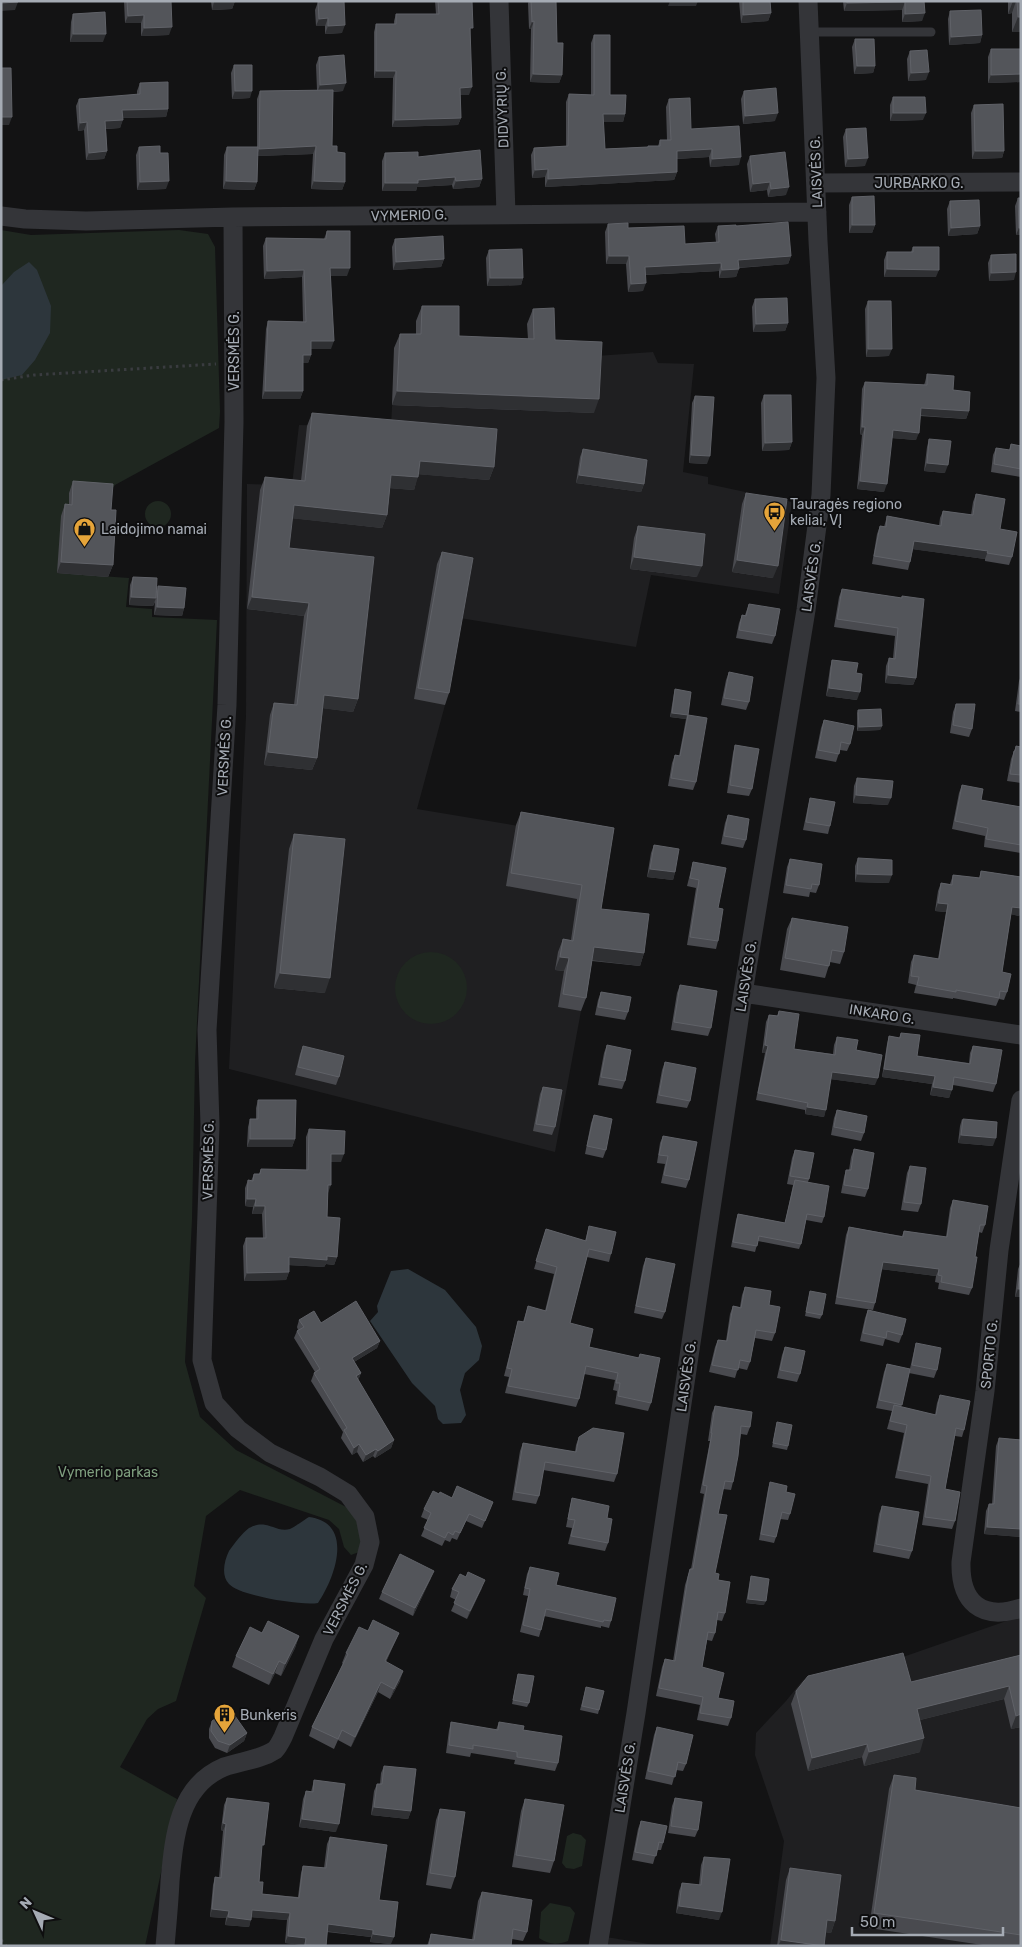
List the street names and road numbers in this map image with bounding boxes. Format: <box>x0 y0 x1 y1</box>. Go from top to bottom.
street label: DIDVYRIŲ G. <box>493 68 512 148</box>
street label: LAISVĖS G. <box>807 136 826 208</box>
street label: JURBARKO G. <box>874 175 964 192</box>
street label: VYMERIO G. <box>371 206 447 225</box>
street label: VERSMĖS G. <box>226 311 243 391</box>
street label: LAISVĖS G. <box>798 539 825 613</box>
street label: VERSMĖS G. <box>214 716 235 796</box>
street label: LAISVĖS G. <box>732 939 761 1013</box>
street label: INKARO G. <box>848 1001 916 1028</box>
street label: VERSMĖS G. <box>199 1120 218 1200</box>
street label: SPORTO G. <box>977 1318 1002 1390</box>
street label: LAISVĖS G. <box>673 1339 700 1413</box>
street label: VERSMĖS G. <box>320 1560 371 1639</box>
street label: LAISVĖS G. <box>611 1740 640 1814</box>

